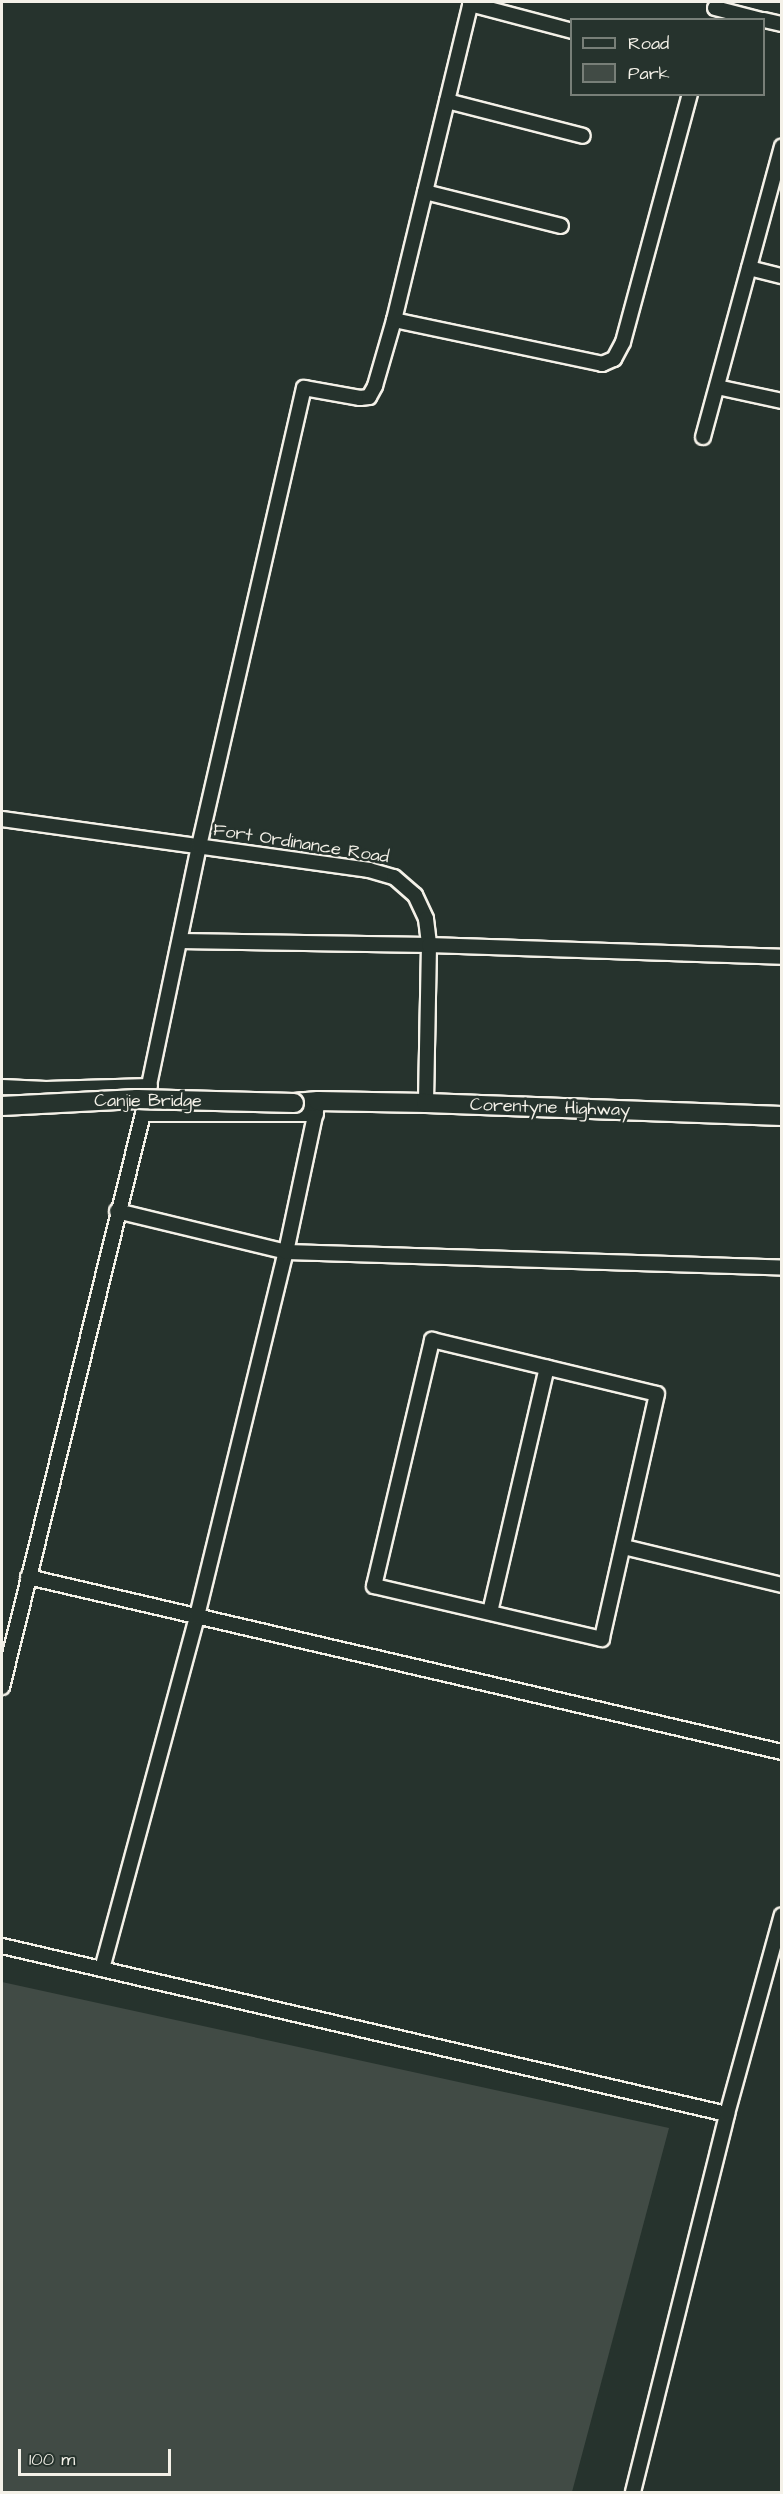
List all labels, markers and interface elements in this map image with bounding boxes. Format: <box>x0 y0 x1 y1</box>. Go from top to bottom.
legend <box>570 18 765 96</box>
text: Road <box>628 31 669 56</box>
text: Park <box>628 61 670 86</box>
street label: Fort Ordinance Road <box>212 819 390 869</box>
street label: Canjie Bridge <box>94 1090 202 1112</box>
street label: Corentyne Highway <box>470 1094 630 1122</box>
scale bar <box>21 2437 174 2475</box>
text: 100 m <box>29 2447 75 2472</box>

